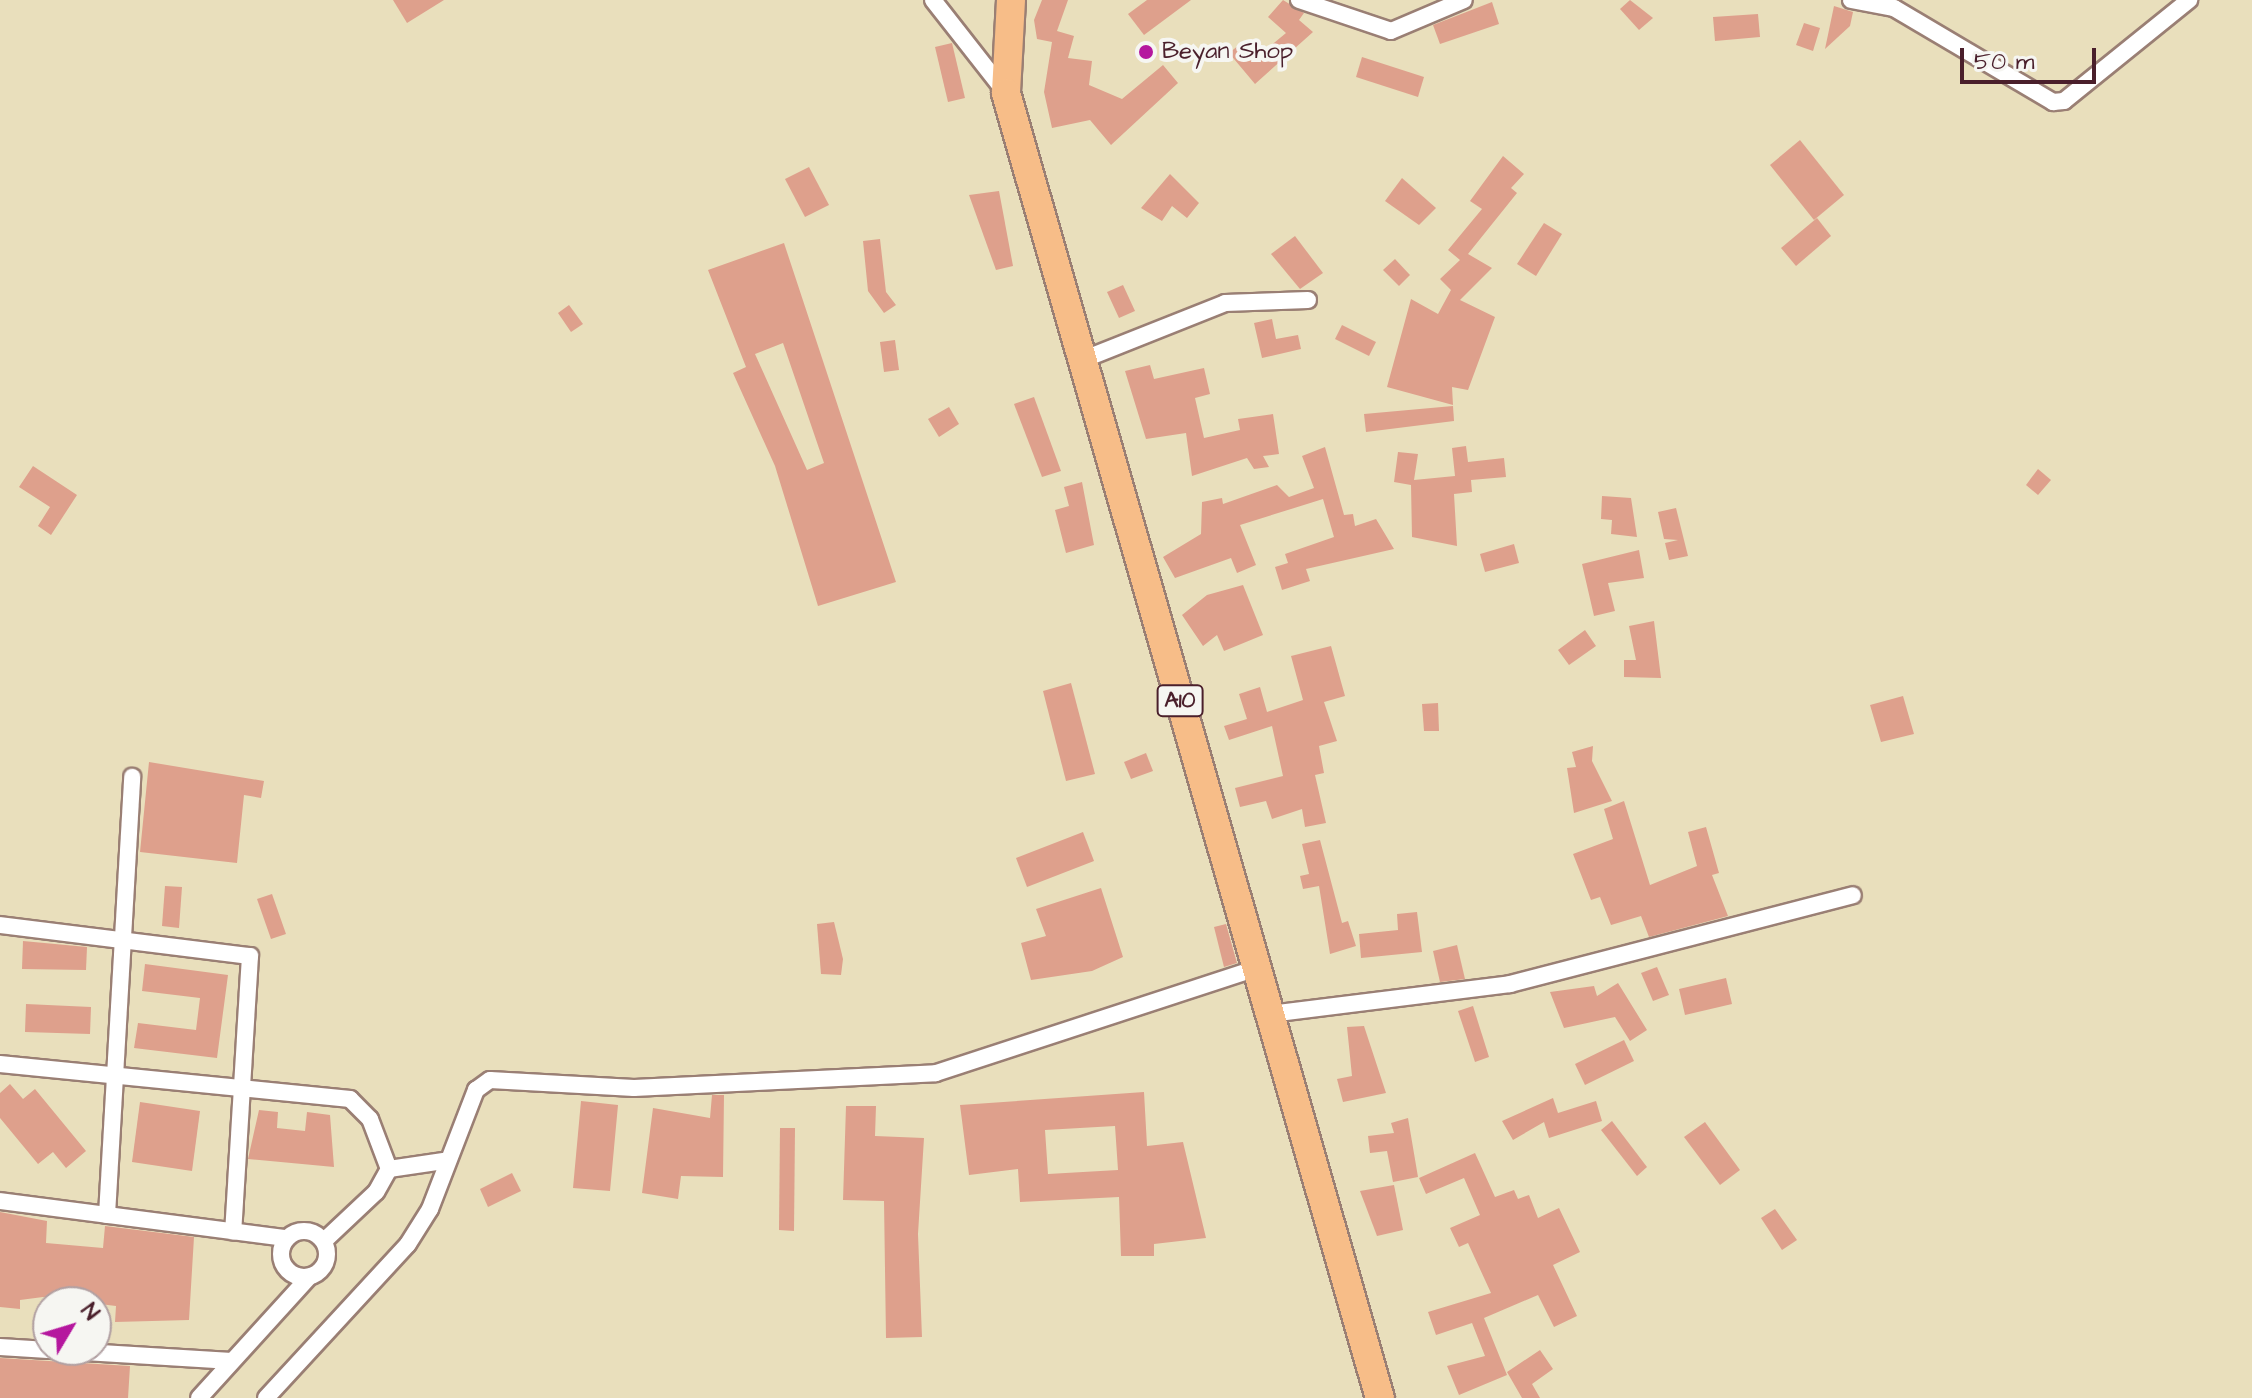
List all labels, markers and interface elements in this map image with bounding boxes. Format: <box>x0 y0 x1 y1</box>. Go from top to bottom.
scale bar <box>1964 32 2100 82</box>
place label: Beyan Shop <box>1162 38 1293 66</box>
marker: Beyan Shop <box>1137 43 1155 61</box>
text: 50 m <box>1974 45 2034 79</box>
road number: A10 <box>1156 683 1204 719</box>
north arrow <box>32 1286 112 1366</box>
text: N <box>73 1297 106 1327</box>

